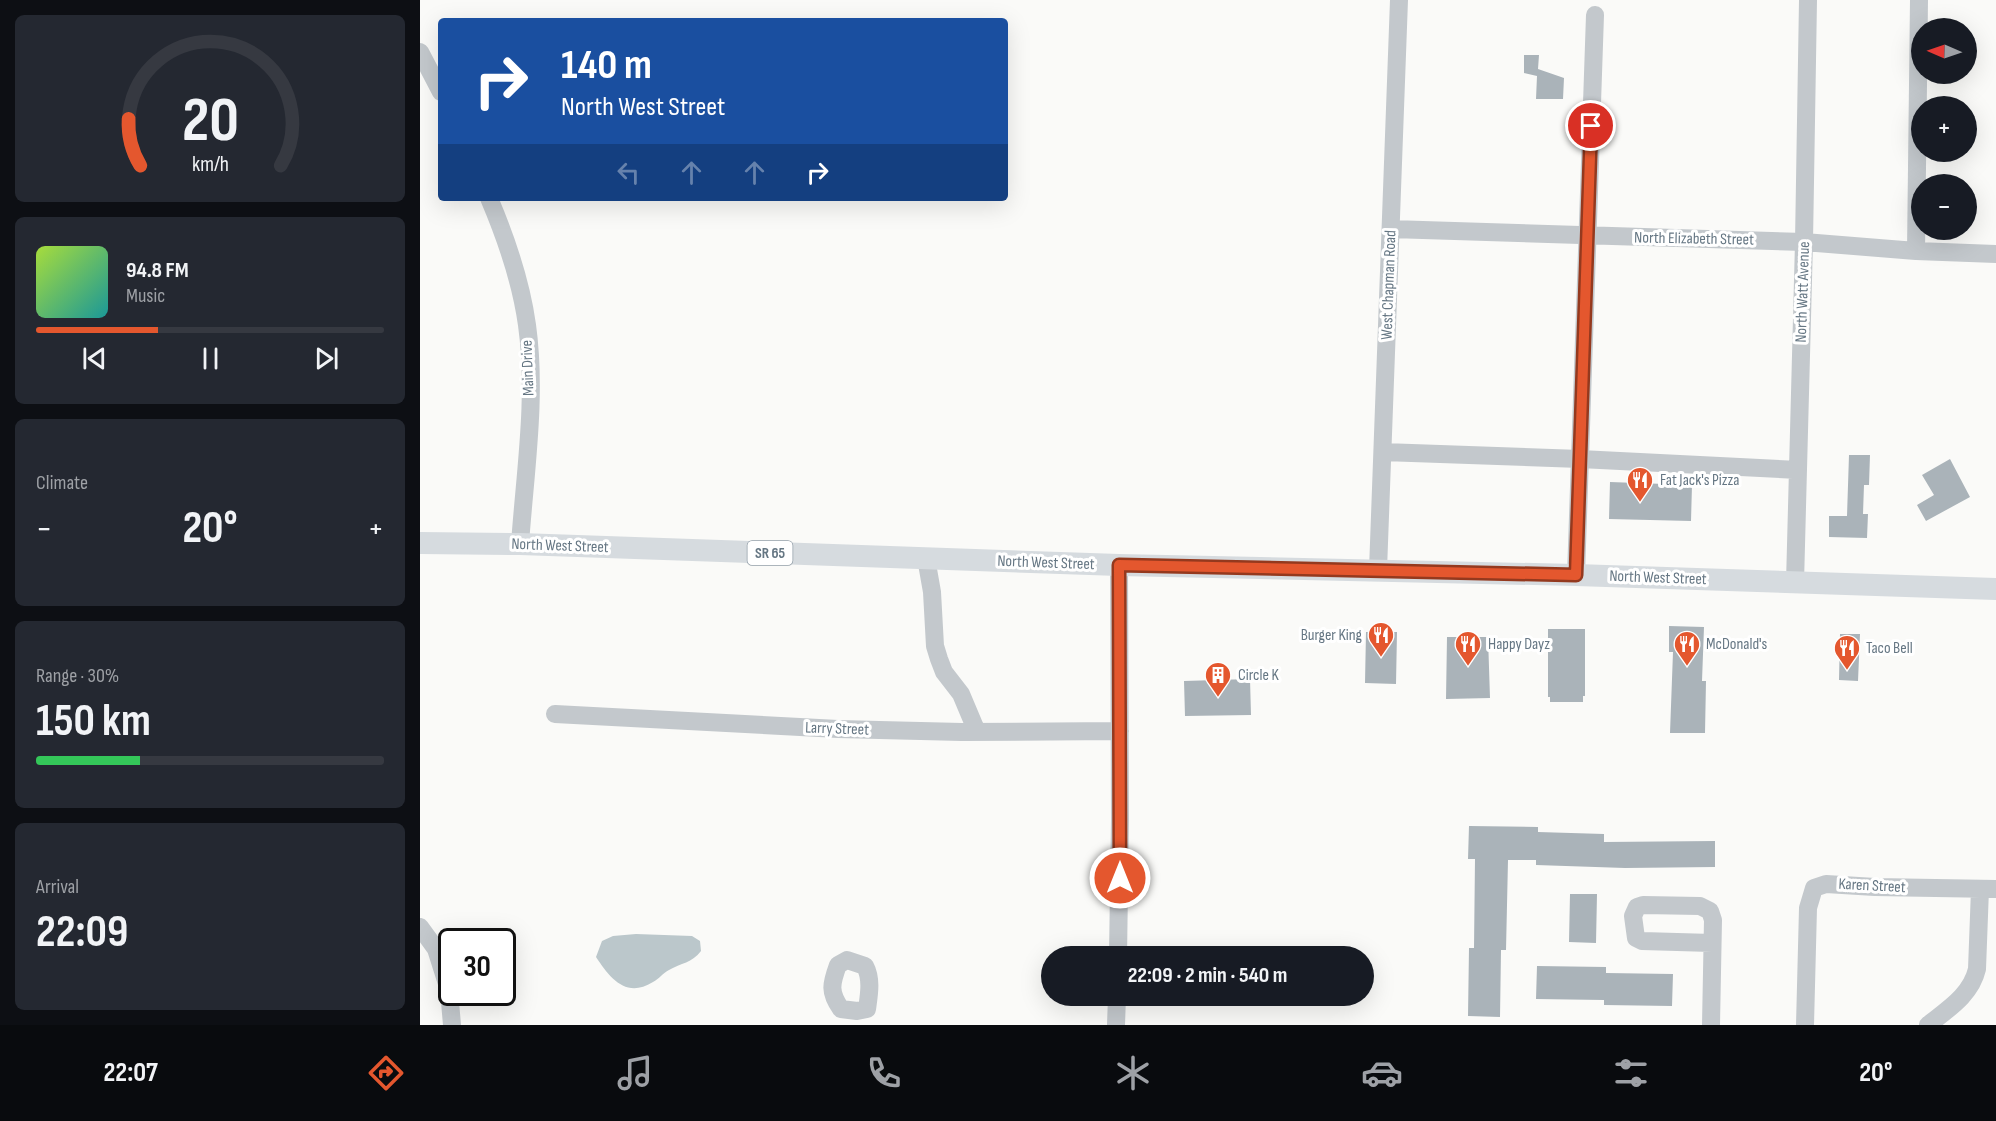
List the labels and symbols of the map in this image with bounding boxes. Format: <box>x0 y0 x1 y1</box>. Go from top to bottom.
north arrow <box>1911 18 1977 84</box>
pin <box>1565 100 1616 151</box>
street label: North Elizabeth Street <box>1634 228 1754 250</box>
street label: West Chapman Road <box>1378 230 1400 340</box>
street label: North Watt Avenue <box>1792 241 1814 343</box>
street label: Main Drive <box>518 340 538 396</box>
restaurant icon: Fat Jack's Pizza <box>1625 465 1655 503</box>
place label: Fat Jack's Pizza <box>1660 471 1740 490</box>
street label: North West Street <box>511 535 609 557</box>
road number: SR 65 <box>748 541 792 565</box>
street label: North West Street <box>997 552 1095 574</box>
street label: North West Street <box>1609 567 1707 589</box>
restaurant icon: Burger King <box>1366 620 1396 658</box>
place label: Burger King <box>1301 626 1362 645</box>
restaurant icon: Happy Dayz <box>1453 629 1483 667</box>
restaurant icon: McDonald's <box>1672 629 1702 667</box>
restaurant icon: Taco Bell <box>1832 633 1862 671</box>
place label: Happy Dayz <box>1488 635 1550 654</box>
place label: McDonald's <box>1706 635 1768 654</box>
place label: Taco Bell <box>1866 639 1913 658</box>
building icon: Circle K <box>1203 660 1233 698</box>
place label: Circle K <box>1238 666 1279 685</box>
street label: Larry Street <box>805 718 869 740</box>
position arrow <box>1088 846 1152 910</box>
street label: Karen Street <box>1838 875 1906 897</box>
speed limit sign: 30 <box>438 928 516 1006</box>

